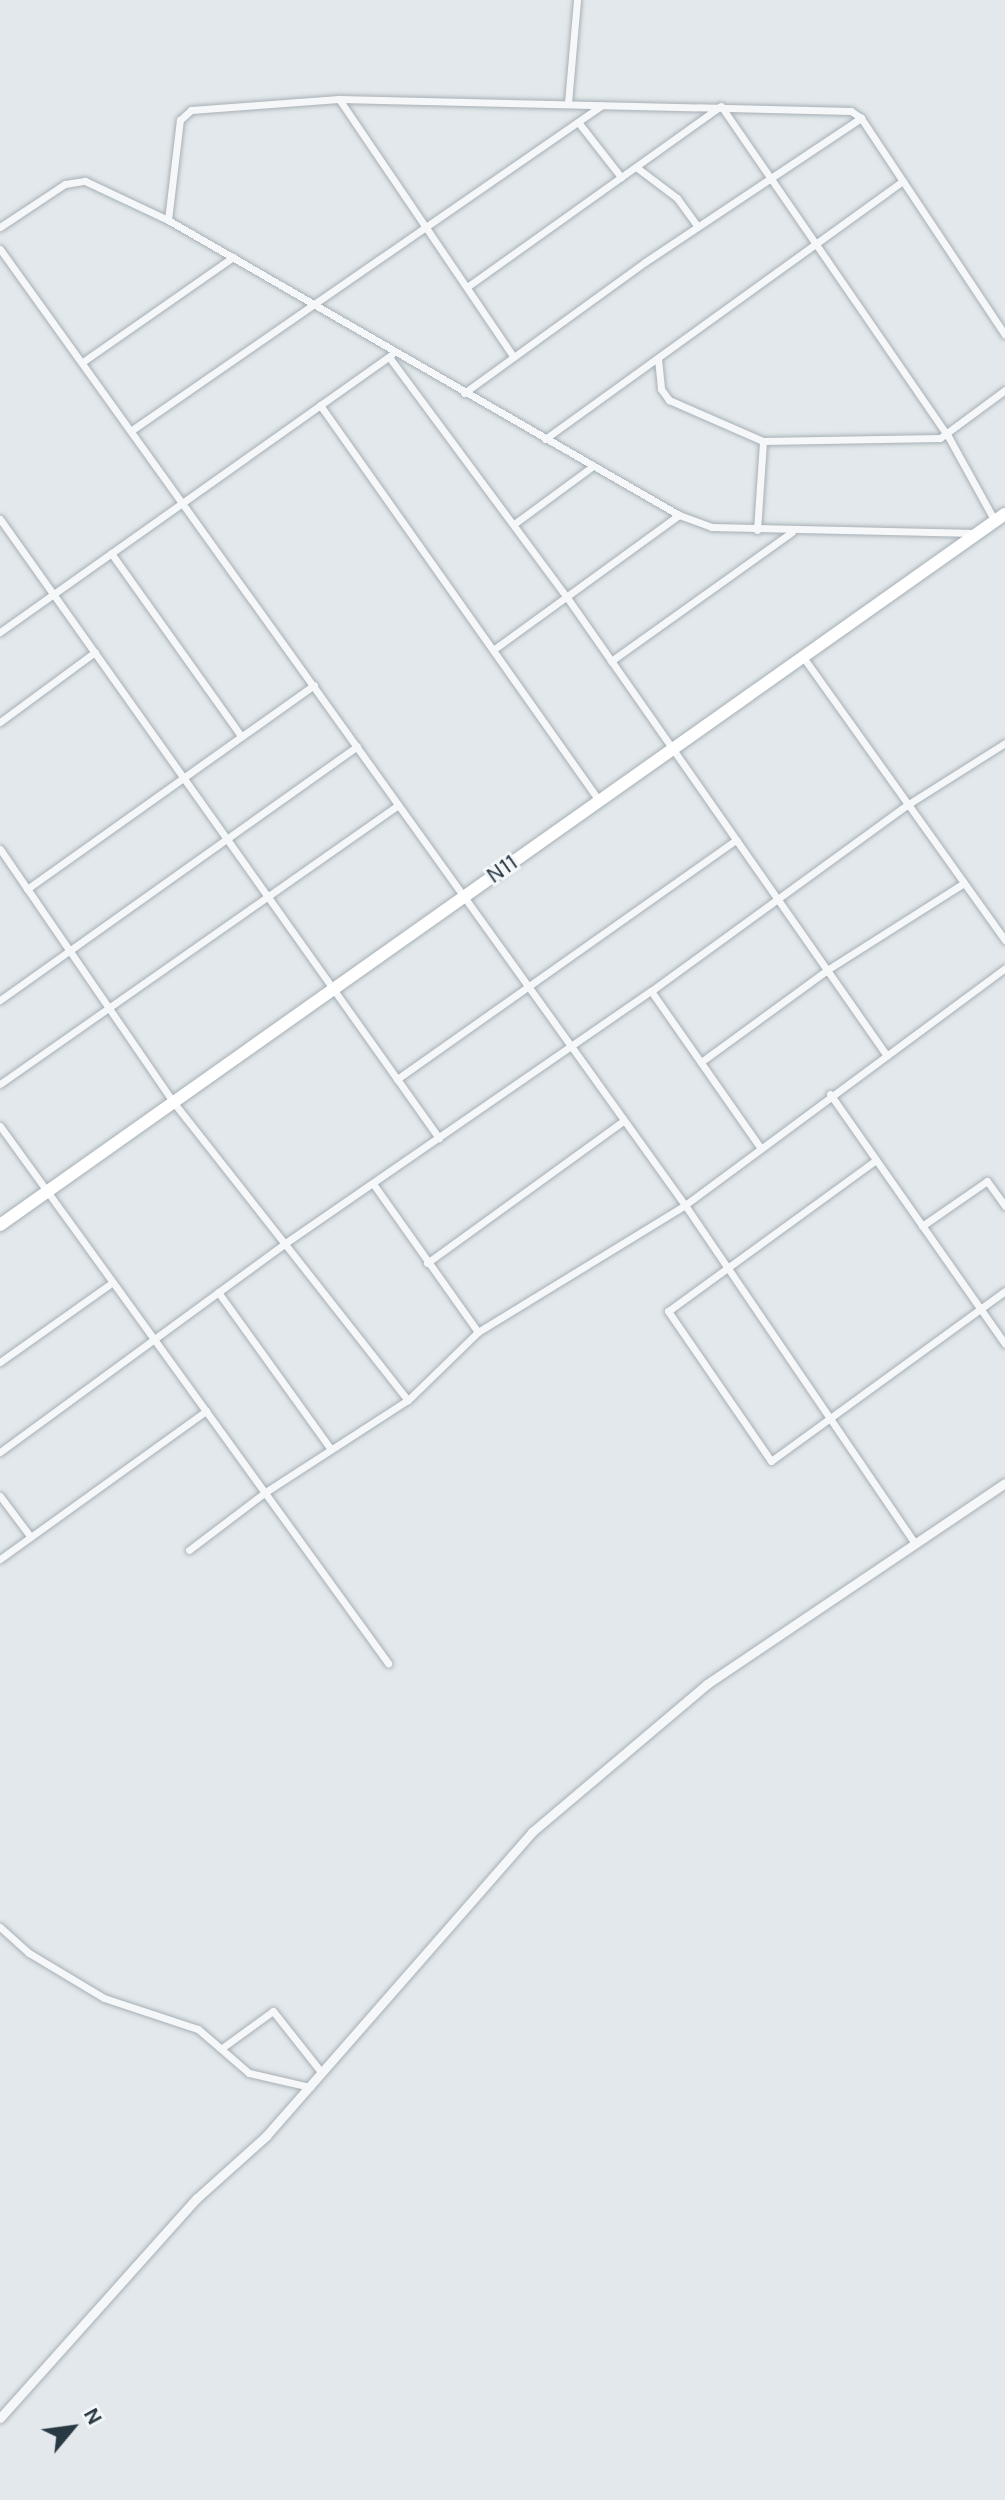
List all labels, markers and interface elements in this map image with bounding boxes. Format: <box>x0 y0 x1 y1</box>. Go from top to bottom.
street label: N11 <box>481 848 523 890</box>
north arrow <box>32 2388 112 2468</box>
text: N <box>78 2403 108 2430</box>

